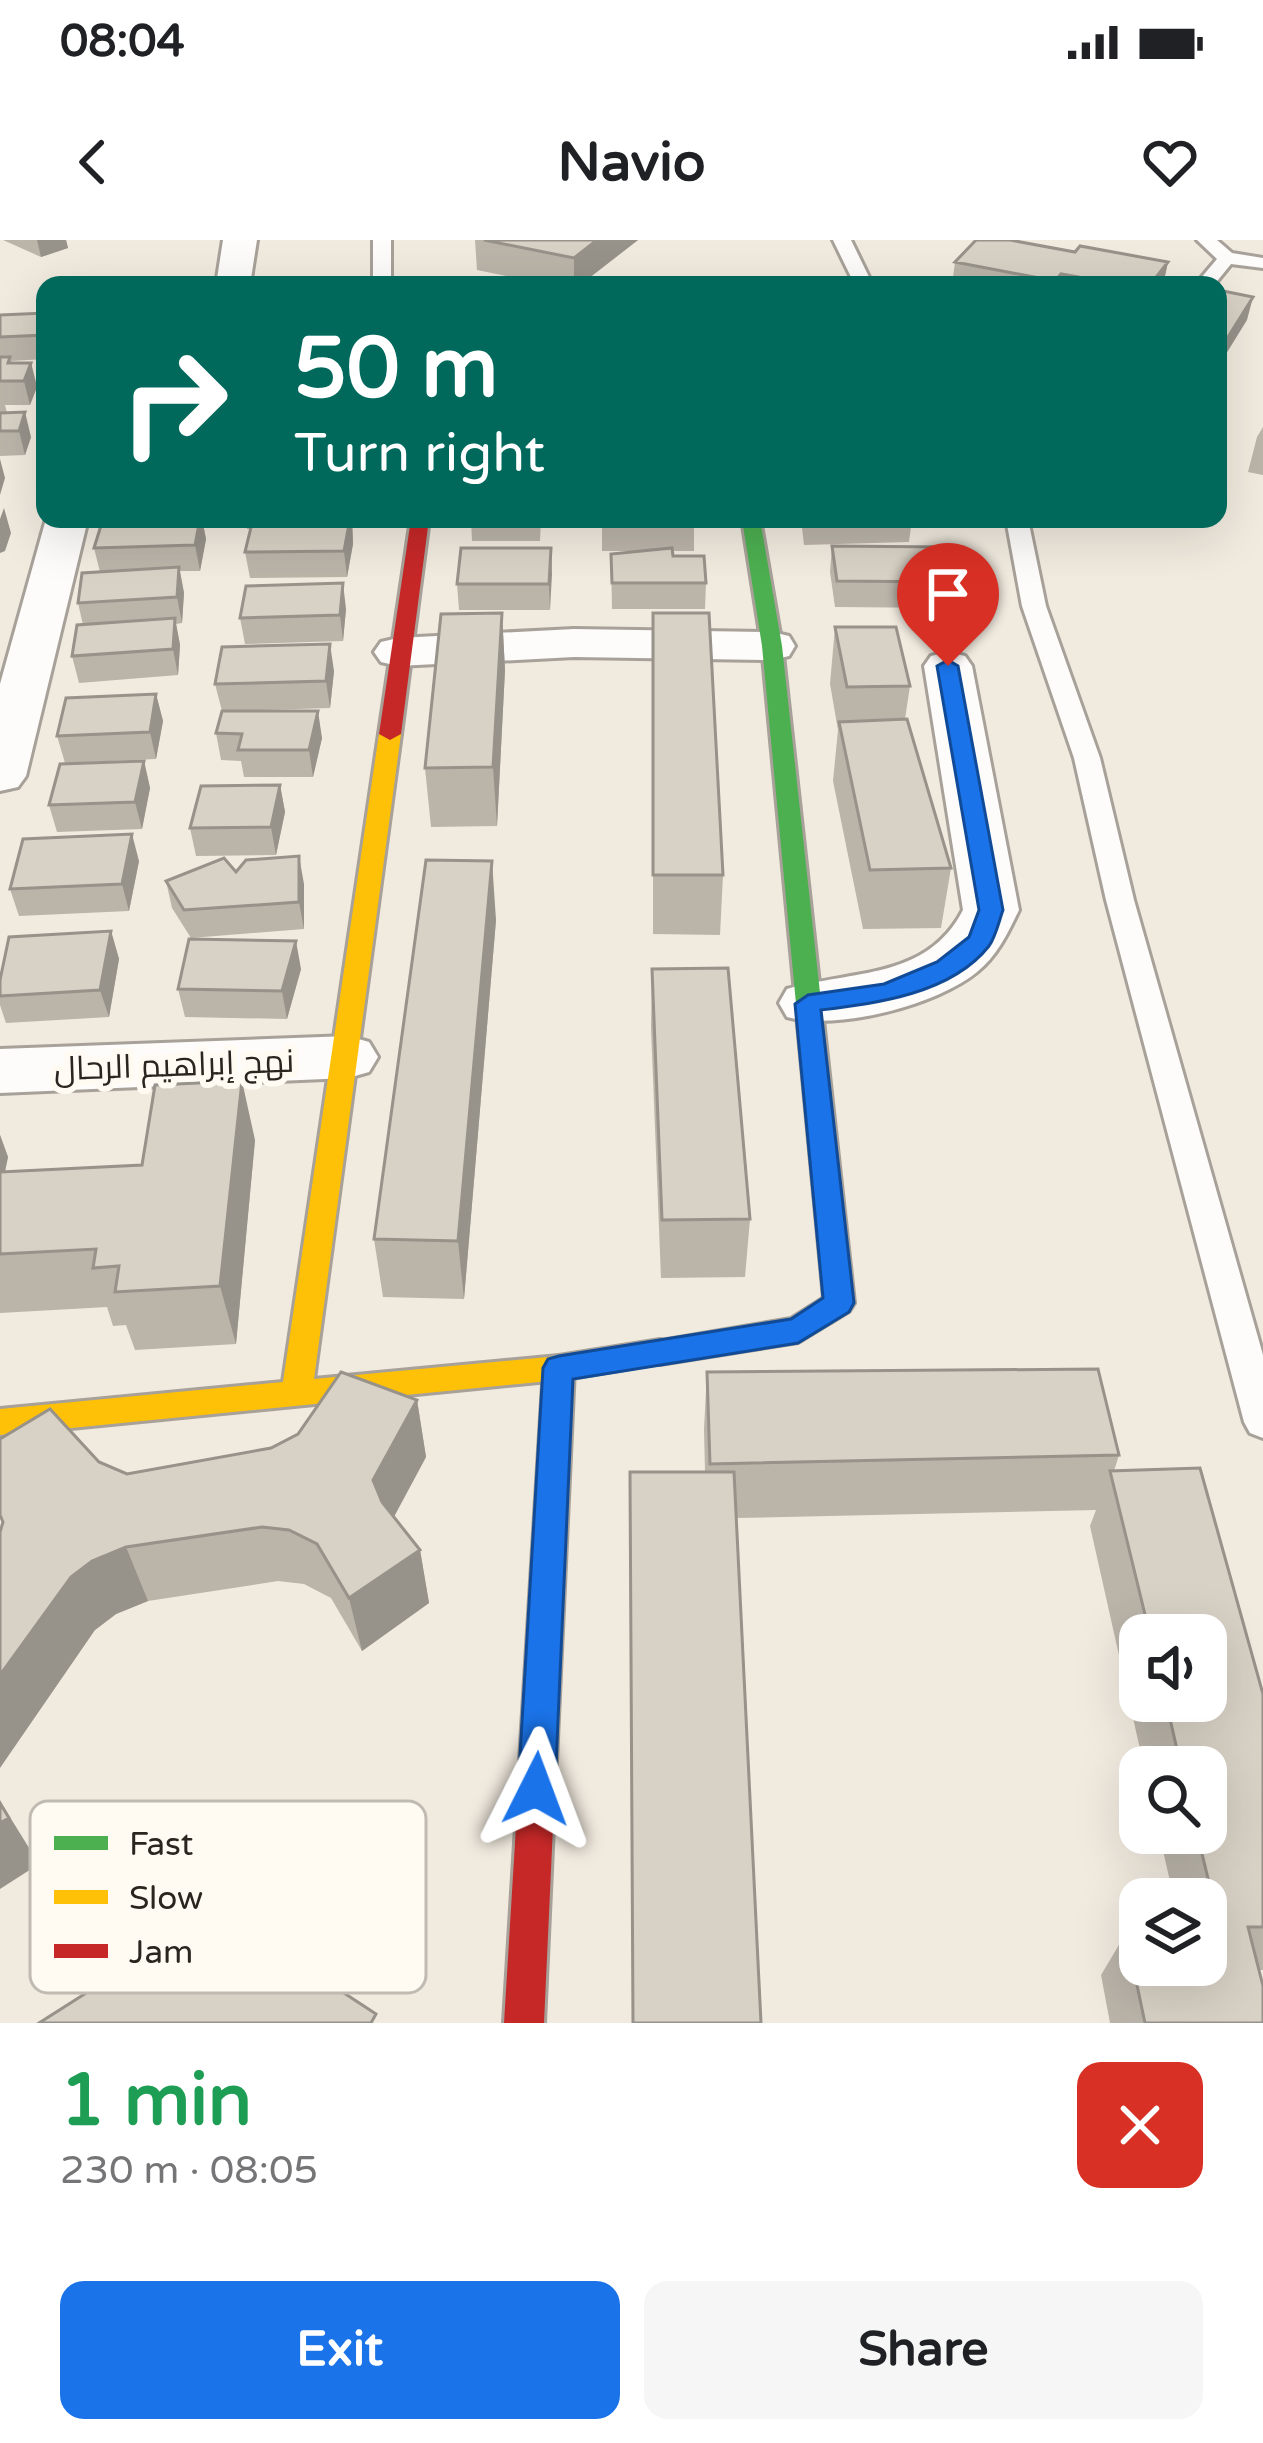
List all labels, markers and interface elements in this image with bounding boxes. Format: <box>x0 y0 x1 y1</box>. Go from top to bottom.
text: 08:04 <box>60 15 185 69</box>
icon: back <box>60 129 126 195</box>
icon: heart <box>1137 129 1203 195</box>
text: Navio <box>557 130 706 195</box>
text: 50 m <box>294 319 498 420</box>
icon: right <box>96 324 252 480</box>
text: Turn right <box>294 421 545 486</box>
pin <box>897 543 999 666</box>
icon: arrive <box>915 561 981 627</box>
street label: نهج إبراهيم الرحال <box>53 1042 295 1091</box>
map controls <box>1119 1614 1227 1986</box>
button: sound <box>1119 1614 1227 1722</box>
position arrow <box>473 1726 599 1852</box>
button: search <box>1119 1746 1227 1854</box>
legend <box>30 1801 426 1993</box>
text: Fast <box>129 1825 193 1864</box>
button: layers <box>1119 1878 1227 1986</box>
text: Slow <box>129 1879 203 1918</box>
text: Jam <box>129 1933 193 1972</box>
text: 1 min <box>60 2058 252 2145</box>
button: close <box>1077 2062 1203 2188</box>
text: 230 m · 08:05 <box>60 2147 318 2194</box>
button: Exit <box>60 2281 620 2419</box>
button: Share <box>644 2281 1203 2419</box>

